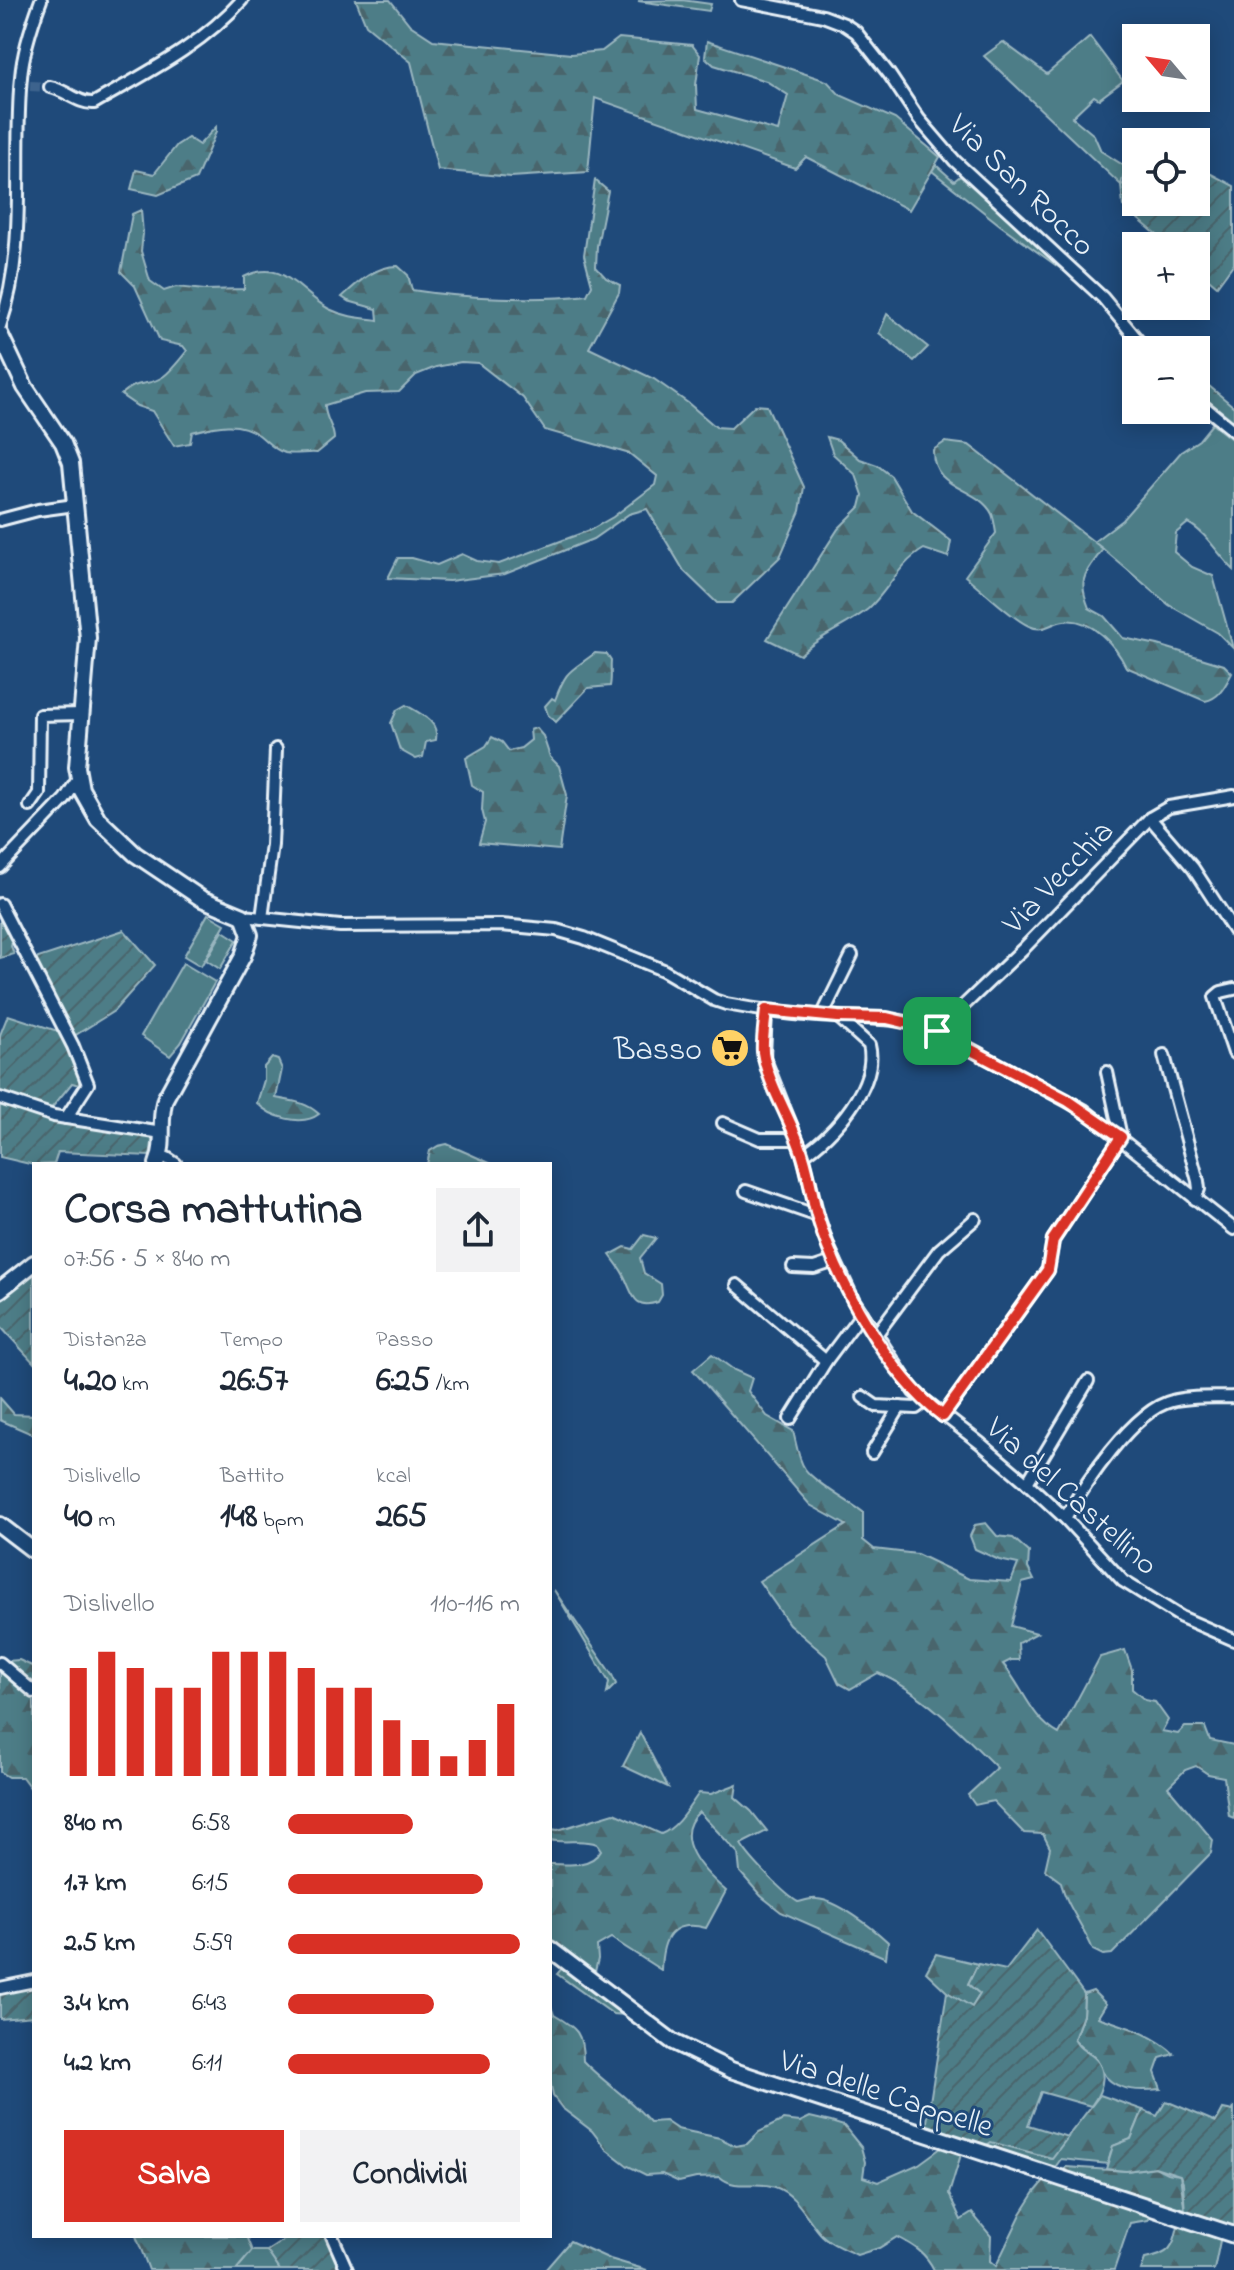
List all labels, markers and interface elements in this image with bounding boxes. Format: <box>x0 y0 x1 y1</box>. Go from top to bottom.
north arrow <box>1122 24 1210 112</box>
map controls <box>1122 24 1210 424</box>
street label: Via San Rocco <box>936 103 1105 269</box>
button: locate <box>1122 128 1210 216</box>
button: + <box>1122 232 1210 320</box>
button: − <box>1122 336 1210 424</box>
street label: Via Vecchia <box>992 810 1126 947</box>
pin <box>903 997 971 1065</box>
icon: arrive <box>915 1009 959 1053</box>
supermarket icon: Basso <box>709 1027 751 1069</box>
place label: Basso <box>613 1028 702 1075</box>
text: Corsa mattutina <box>64 1179 363 1243</box>
button: share <box>436 1188 520 1272</box>
text: 07:56 · 5 × 840 m <box>64 1241 230 1279</box>
text: Distanza <box>64 1325 147 1357</box>
text: Tempo <box>220 1325 283 1357</box>
text: Passo <box>376 1325 433 1357</box>
text: 4.20 <box>64 1357 117 1407</box>
text: 26:57 <box>220 1357 288 1407</box>
text: 6:25 <box>376 1357 430 1407</box>
text: km <box>117 1369 149 1401</box>
text: /km <box>430 1369 469 1401</box>
street label: Via del Castellino <box>973 1406 1168 1588</box>
text: Dislivello <box>64 1461 141 1493</box>
text: Battito <box>220 1461 284 1493</box>
text: kcal <box>376 1461 411 1493</box>
text: 40 <box>64 1493 93 1543</box>
text: 148 <box>220 1493 258 1543</box>
text: 265 <box>376 1493 427 1543</box>
text: m <box>93 1505 115 1537</box>
text: bpm <box>258 1505 304 1537</box>
text: Dislivello <box>64 1586 155 1624</box>
text: 110–116 m <box>430 1586 520 1624</box>
text: 840 m <box>64 1805 122 1843</box>
text: 6:58 <box>192 1805 230 1843</box>
text: 1.7 km <box>64 1865 126 1903</box>
text: 6:15 <box>192 1865 229 1903</box>
text: 2.5 km <box>64 1925 135 1963</box>
text: 5:59 <box>192 1925 232 1963</box>
text: 3.4 km <box>64 1985 129 2023</box>
text: 6:43 <box>192 1985 227 2023</box>
street label: Via delle Cappelle <box>772 2038 999 2152</box>
text: 4.2 km <box>64 2045 131 2083</box>
text: 6:11 <box>192 2045 222 2083</box>
button: Salva <box>64 2130 284 2222</box>
button: Condividi <box>300 2130 520 2222</box>

